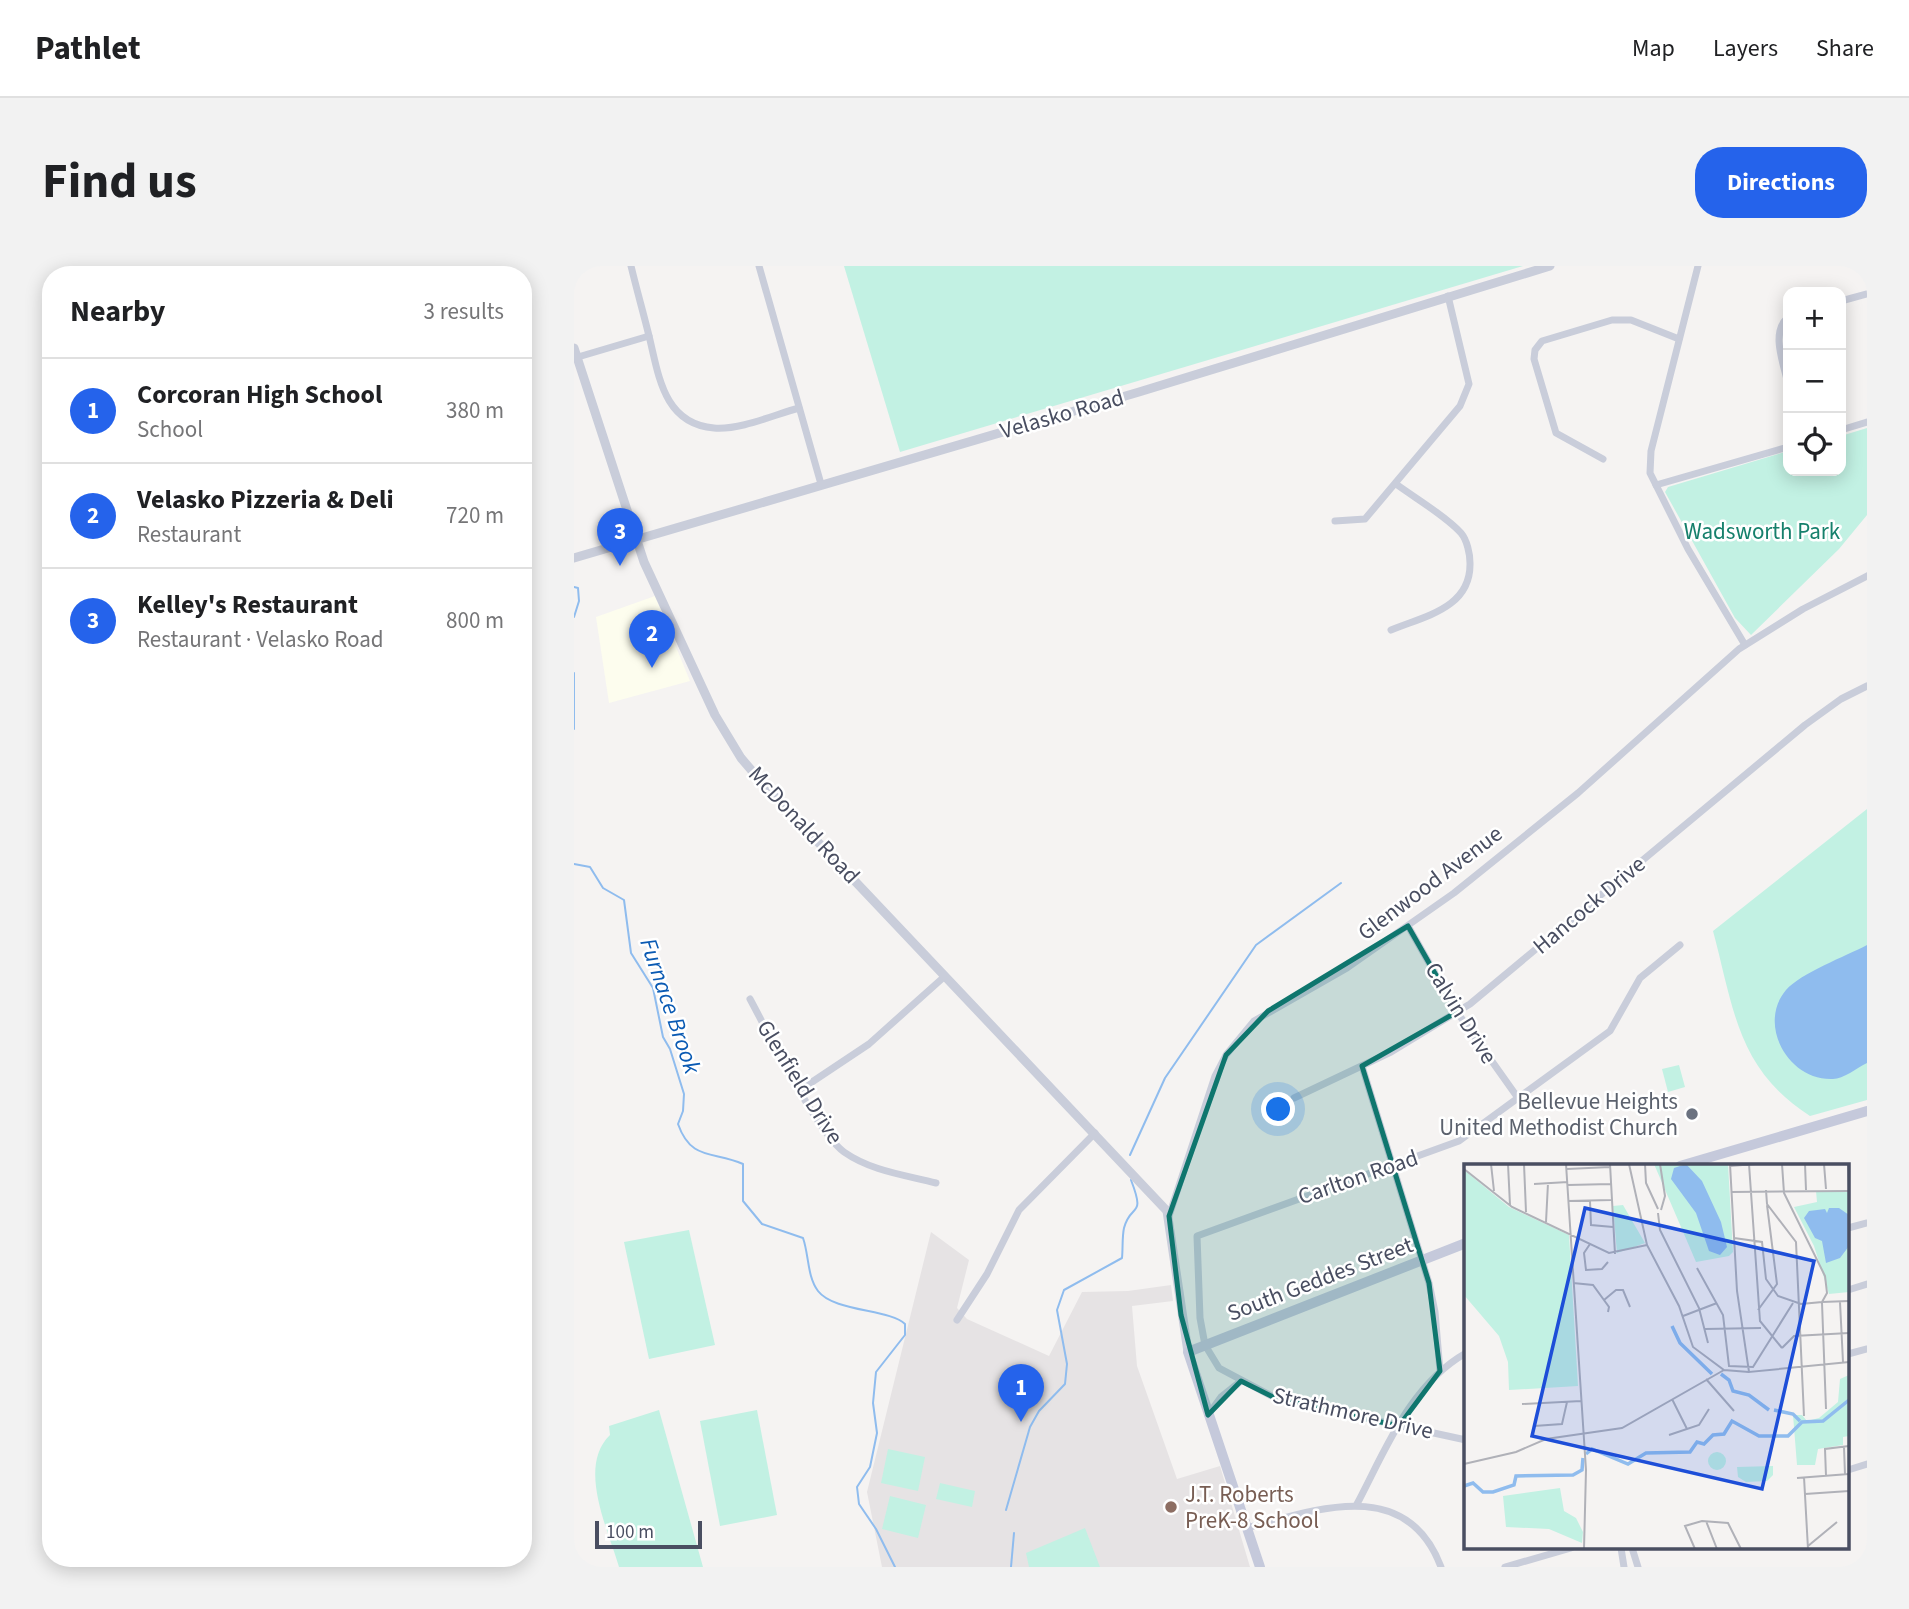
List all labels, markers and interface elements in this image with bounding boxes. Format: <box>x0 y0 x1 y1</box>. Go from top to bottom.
text: Pathlet <box>35 25 141 72</box>
text: Map <box>1632 31 1675 66</box>
text: Layers <box>1713 31 1778 66</box>
text: Share <box>1816 31 1874 66</box>
text: Find us <box>42 147 197 217</box>
button: Directions <box>1695 147 1867 218</box>
map controls <box>1783 287 1846 476</box>
button: + <box>1783 287 1846 350</box>
text: Nearby <box>70 290 165 333</box>
text: 3 results <box>424 295 504 328</box>
button: − <box>1783 350 1846 413</box>
text: Corcoran High School <box>137 376 382 413</box>
street label: Velasko Road <box>996 381 1128 447</box>
text: 1 <box>87 394 99 427</box>
text: 380 m <box>446 394 504 427</box>
text: School <box>137 413 203 446</box>
button: locate <box>1783 413 1846 476</box>
text: Velasko Pizzeria & Deli <box>137 481 394 518</box>
text: 2 <box>87 499 99 532</box>
text: 720 m <box>446 499 504 532</box>
pin: 3 <box>597 508 643 566</box>
park label: Wadsworth Park <box>1684 515 1841 548</box>
text: Restaurant <box>137 518 241 551</box>
text: Kelley's Restaurant <box>137 586 358 623</box>
text: 3 <box>87 604 99 637</box>
text: 800 m <box>446 604 504 637</box>
pin: 2 <box>629 610 675 668</box>
text: Restaurant · Velasko Road <box>137 623 384 656</box>
street label: McDonald Road <box>741 759 867 891</box>
street label: Glenwood Avenue <box>1351 818 1509 948</box>
street label: Hancock Drive <box>1526 848 1652 962</box>
water label: Furnace Brook <box>630 933 710 1079</box>
street label: Calvin Drive <box>1417 956 1505 1070</box>
street label: Glenfield Drive <box>749 1014 851 1150</box>
place label: Bellevue Heights United Methodist Church <box>1439 1085 1678 1144</box>
your location <box>1261 1092 1295 1126</box>
marker: Bellevue Heights United Methodist Church <box>1684 1106 1700 1122</box>
street label: Carlton Road <box>1294 1141 1422 1213</box>
inset map <box>1464 1164 1850 1550</box>
street label: South Geddes Street <box>1222 1228 1418 1330</box>
pin: 1 <box>998 1364 1044 1422</box>
street label: Strathmore Drive <box>1270 1379 1436 1447</box>
place label: J.T. Roberts PreK-8 School <box>1185 1478 1319 1537</box>
marker: J.T. Roberts PreK-8 School <box>1163 1499 1179 1515</box>
scale bar <box>595 1518 702 1550</box>
text: 100 m <box>606 1519 654 1546</box>

